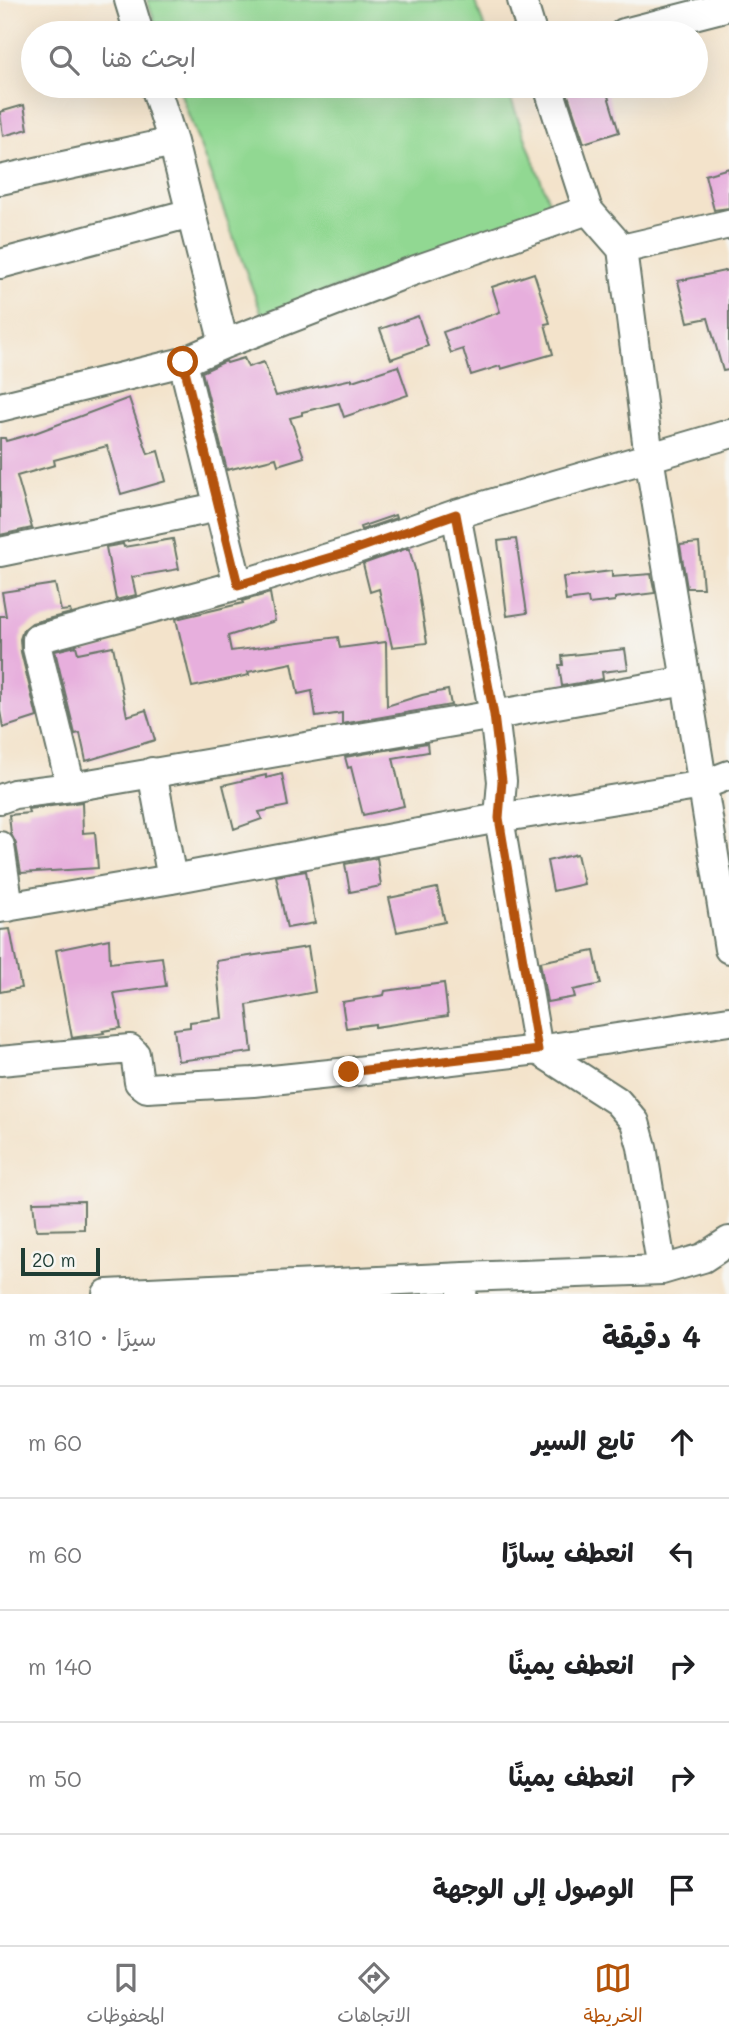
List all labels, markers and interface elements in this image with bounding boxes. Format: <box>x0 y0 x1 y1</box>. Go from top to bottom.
search box <box>21 21 708 98</box>
text: ابحث هنا <box>101 40 196 74</box>
icon: search <box>45 41 83 79</box>
route start <box>167 346 198 377</box>
route end <box>333 1056 364 1087</box>
scale bar <box>21 1245 100 1277</box>
text: 20 m <box>32 1247 76 1272</box>
text: 4 دقيقة <box>602 1316 701 1356</box>
text: سيرًا · 310 m <box>28 1322 156 1352</box>
text: تابع السير <box>532 1423 634 1457</box>
icon: ahead <box>663 1423 701 1461</box>
text: 60 m <box>28 1427 82 1457</box>
text: انعطف يسارًا <box>502 1535 634 1569</box>
icon: left <box>663 1535 701 1573</box>
text: 60 m <box>28 1539 82 1569</box>
text: انعطف يمينًا <box>509 1647 634 1681</box>
icon: right <box>663 1647 701 1685</box>
text: 140 m <box>28 1651 92 1681</box>
text: انعطف يمينًا <box>509 1759 634 1793</box>
icon: right <box>663 1759 701 1797</box>
text: 50 m <box>28 1763 81 1793</box>
text: الوصول إلى الوجهة <box>432 1871 634 1905</box>
icon: arrive <box>663 1871 701 1909</box>
tab: المحفوظات <box>86 1959 165 2032</box>
tab: الاتجاهات <box>337 1959 411 2032</box>
tab: الخريطة <box>583 1959 643 2032</box>

